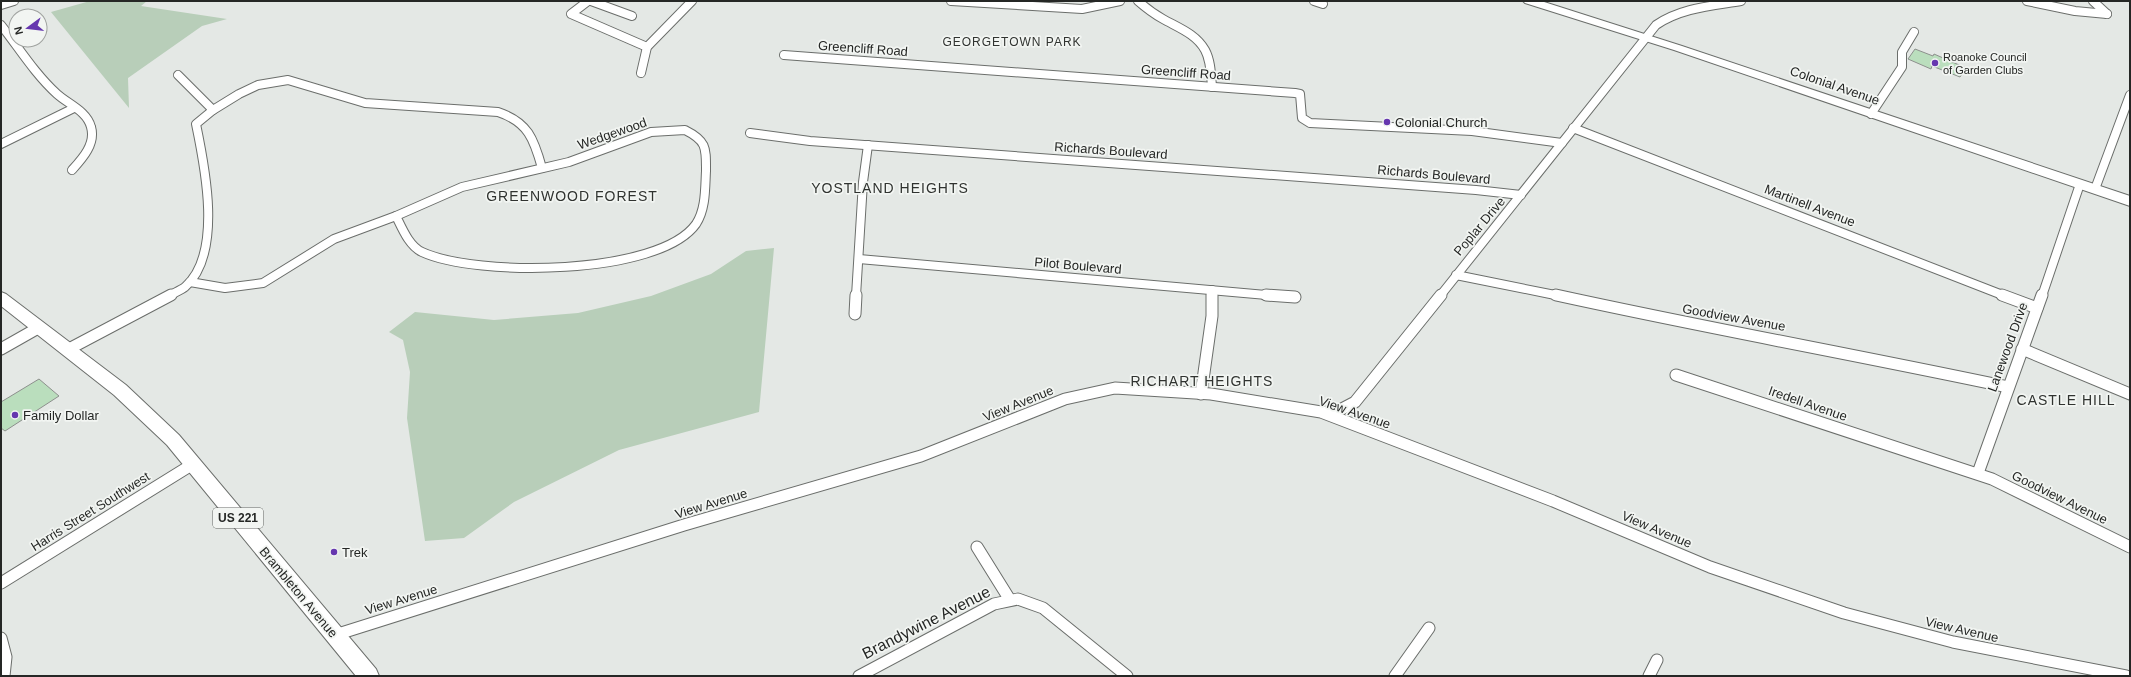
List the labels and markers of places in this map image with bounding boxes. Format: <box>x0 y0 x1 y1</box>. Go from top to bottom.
place label: Roanoke Council of Garden Clubs <box>1943 51 2027 76</box>
marker: Roanoke Council of Garden Clubs <box>1930 58 1940 68</box>
place label: Colonial Church <box>1395 115 1488 130</box>
marker: Colonial Church <box>1382 117 1392 127</box>
place label: Family Dollar <box>23 408 100 423</box>
marker: Family Dollar <box>10 410 20 420</box>
place label: Trek <box>342 545 368 560</box>
marker: Trek <box>329 547 339 557</box>

